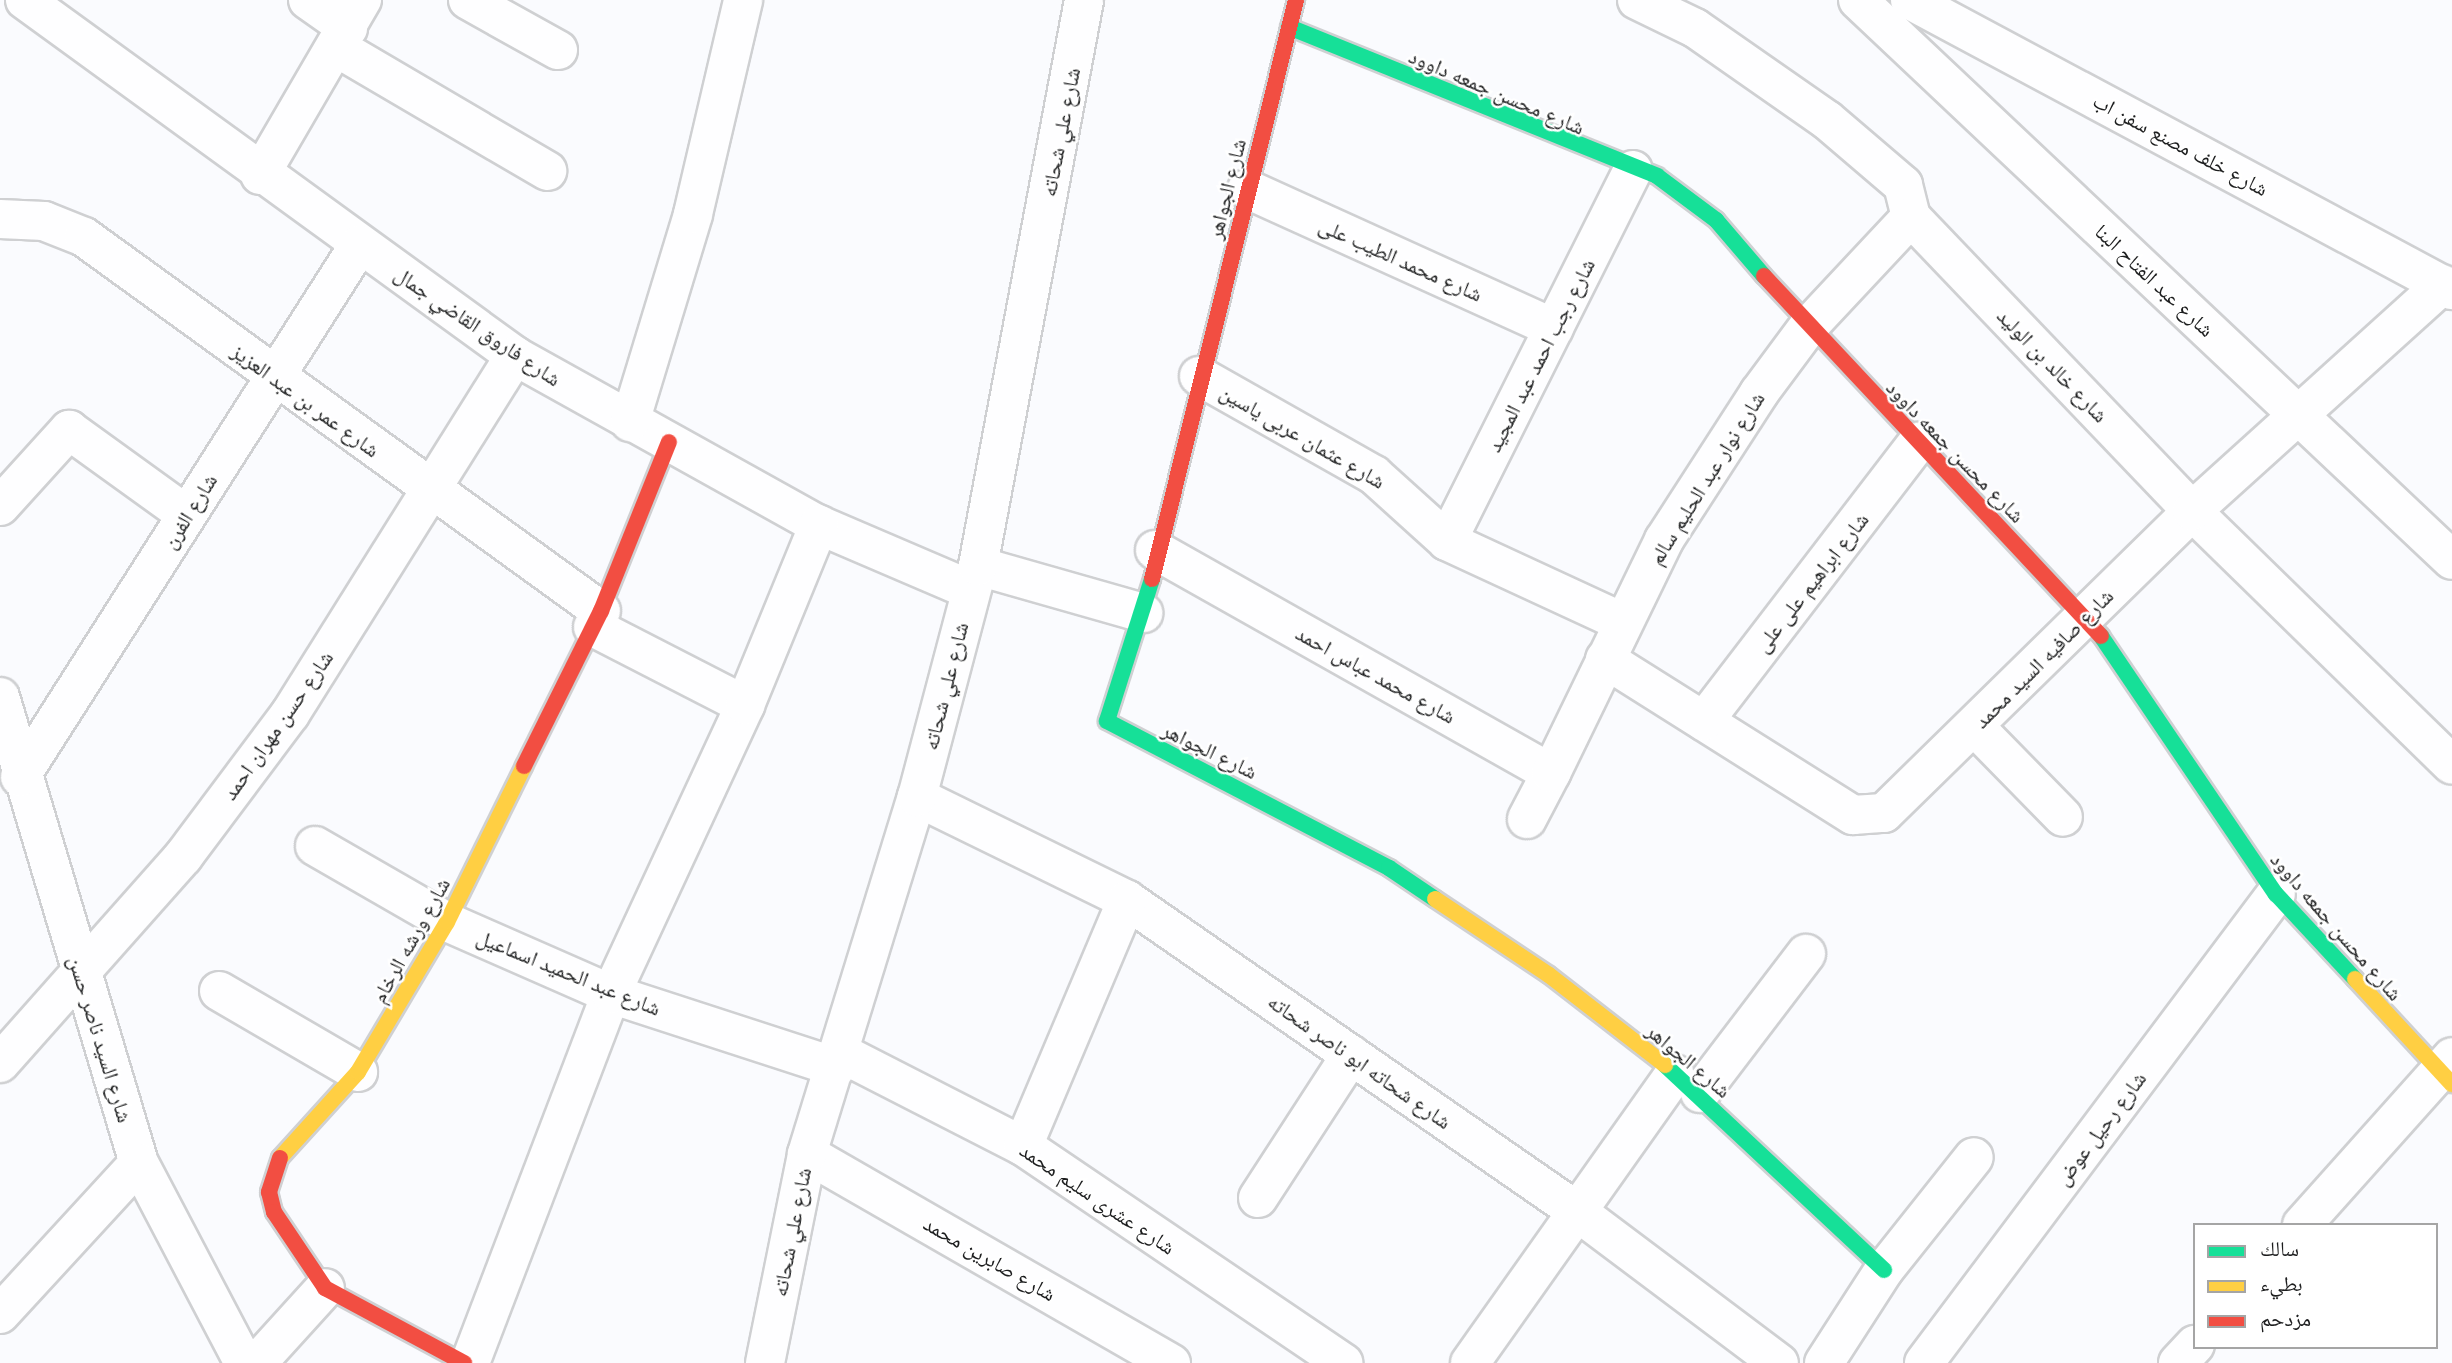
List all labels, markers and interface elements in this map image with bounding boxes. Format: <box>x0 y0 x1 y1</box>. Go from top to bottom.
street label: شارع محسن جمعه داوود <box>1405 43 1589 139</box>
street label: شارع علي شحاته <box>1035 65 1085 199</box>
street label: شارع خلف مصنع سفن اب <box>2089 87 2273 201</box>
street label: شارع الجواهر <box>1201 136 1251 242</box>
street label: شارع محمد الطيب على <box>1315 212 1487 306</box>
street label: شارع عبد الفتاح البنا <box>2090 218 2220 342</box>
street label: شارع رجب احمد عبد المجيد <box>1480 254 1600 456</box>
street label: شارع فاروق القاضي جمال <box>390 261 566 391</box>
street label: شارع خالد بن الوليد <box>1992 303 2114 427</box>
street label: شارع عمر بن عبد العزيز <box>227 338 385 462</box>
street label: شارع محسن جمعه داوود <box>1882 375 2030 527</box>
street label: شارع عثمان عربى ياسين <box>1216 379 1390 493</box>
street label: شارع نوار عبد الحليم سالم <box>1643 387 1769 569</box>
street label: شارع الفرن <box>156 469 222 553</box>
street label: شارع ابراهيم على على <box>1749 507 1873 657</box>
street label: شارع صافيه السيد محمد <box>1968 583 2118 733</box>
street label: شارع علي شحاته <box>917 619 973 753</box>
street label: شارع محمد عباس احمد <box>1292 620 1460 728</box>
street label: شارع حسن مهران احمد <box>216 646 338 804</box>
street label: شارع الجواهر <box>1158 716 1262 784</box>
street label: شارع محسن جمعه داوود <box>2266 847 2408 1005</box>
street label: شارع ورشه الرخام <box>365 873 455 1007</box>
street label: شارع عبد الحميد اسماعيل <box>473 924 665 1020</box>
street label: شارع السيد ناصر حسن <box>64 953 138 1125</box>
street label: شارع شحاته ابو ناصر شحاته <box>1263 988 1457 1134</box>
street label: شارع الجواهر <box>1642 1017 1736 1103</box>
street label: شارع رحيل عوض <box>2049 1066 2151 1190</box>
street label: شارع عشرى سليم محمد <box>1015 1137 1181 1259</box>
street label: شارع علي شحاته <box>766 1165 816 1299</box>
street label: شارع صابرين محمد <box>919 1210 1061 1306</box>
legend <box>2193 1223 2438 1349</box>
text: سالك <box>2260 1234 2299 1262</box>
text: بطيء <box>2260 1269 2303 1297</box>
text: مزدحم <box>2260 1304 2311 1332</box>

